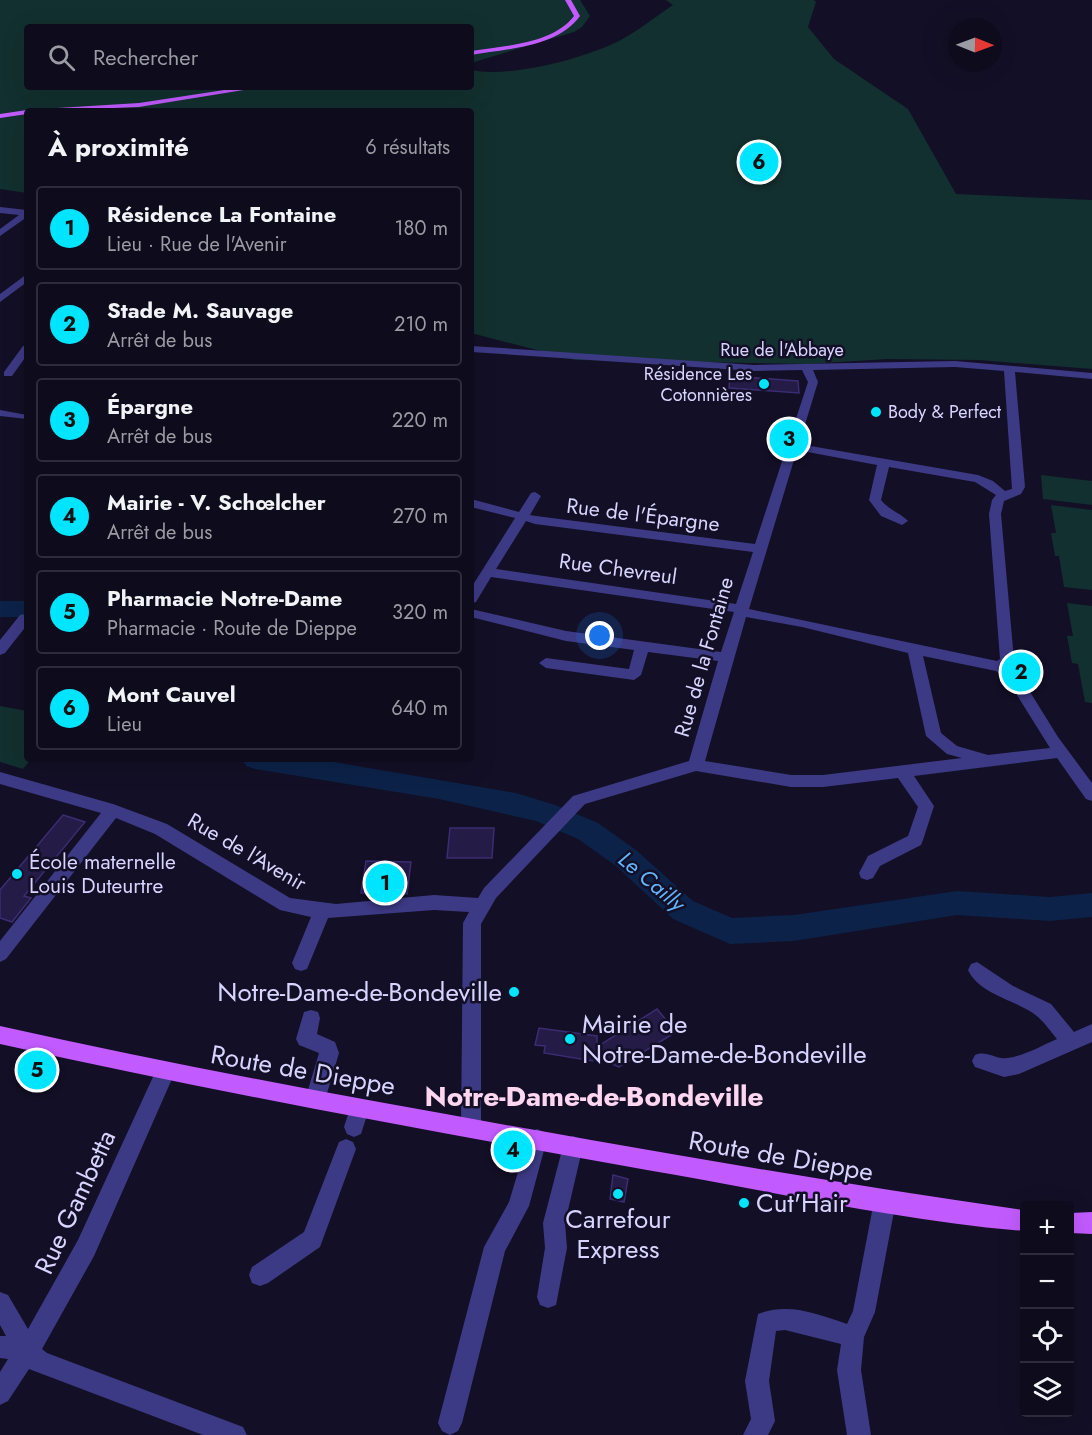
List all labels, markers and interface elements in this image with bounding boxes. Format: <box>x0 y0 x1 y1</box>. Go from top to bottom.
north arrow <box>948 18 1002 72</box>
search box <box>24 24 474 90</box>
icon: search <box>45 41 78 74</box>
text: Rechercher <box>93 41 198 73</box>
text: À proximité <box>48 128 189 166</box>
text: 6 résultats <box>365 133 450 162</box>
pin: 6 <box>740 140 778 184</box>
text: Résidence La Fontaine <box>107 198 336 230</box>
text: 1 <box>64 214 75 243</box>
text: 180 m <box>394 214 448 243</box>
text: Lieu · Rue de l'Avenir <box>107 230 287 259</box>
text: Stade M. Sauvage <box>107 294 293 326</box>
text: 2 <box>63 310 76 339</box>
text: 210 m <box>394 310 448 339</box>
text: Arrêt de bus <box>107 326 212 355</box>
street label: Rue de l'Abbaye <box>720 337 844 363</box>
place label: Résidence Les Cotonnières <box>644 361 752 408</box>
marker: Résidence Les Cotonnières <box>757 377 771 391</box>
text: Épargne <box>107 390 193 422</box>
place label: Body & Perfect <box>888 399 1002 425</box>
marker: Body & Perfect <box>869 405 883 419</box>
text: 3 <box>63 406 76 435</box>
text: 220 m <box>392 406 448 435</box>
pin: 3 <box>770 416 808 462</box>
text: Arrêt de bus <box>107 422 212 451</box>
text: Mairie - V. Schœlcher <box>107 486 326 518</box>
street label: Rue de l'Épargne <box>565 491 721 539</box>
text: 4 <box>63 502 76 531</box>
text: 270 m <box>393 502 448 531</box>
text: Arrêt de bus <box>107 518 212 547</box>
street label: Rue Chevreul <box>557 546 679 592</box>
street label: Rue de la Fontaine <box>667 573 741 740</box>
text: Pharmacie Notre-Dame <box>107 582 342 614</box>
text: 5 <box>63 598 76 627</box>
text: 320 m <box>392 598 448 627</box>
text: Pharmacie · Route de Dieppe <box>107 614 357 643</box>
your location <box>585 621 614 650</box>
pin: 2 <box>1002 650 1040 694</box>
text: Mont Cauvel <box>107 678 236 710</box>
text: 6 <box>63 694 76 723</box>
text: 640 m <box>391 694 448 723</box>
text: Lieu <box>107 710 142 739</box>
street label: Rue de l'Avenir <box>182 806 313 899</box>
water label: Le Cailly <box>612 843 694 920</box>
place label: École maternelle Louis Duteurtre <box>29 847 176 901</box>
pin: 1 <box>366 860 404 906</box>
marker: École maternelle Louis Duteurtre <box>10 867 24 881</box>
place label: Notre-Dame-de-Bondeville <box>217 973 502 1011</box>
marker: Notre-Dame-de-Bondeville <box>507 985 521 999</box>
place label: Mairie de Notre-Dame-de-Bondeville <box>582 1005 867 1073</box>
marker: Mairie de Notre-Dame-de-Bondeville <box>563 1032 577 1046</box>
street label: Route de Dieppe <box>208 1035 398 1105</box>
pin: 5 <box>18 1048 57 1092</box>
district label: Notre-Dame-de-Bondeville <box>424 1076 764 1117</box>
street label: Route de Dieppe <box>686 1121 876 1191</box>
street label: Rue Gambetta <box>25 1123 125 1281</box>
pin: 4 <box>494 1128 532 1172</box>
place label: Cut'Hair <box>756 1184 848 1222</box>
marker: Carrefour Express <box>611 1187 625 1201</box>
marker: Cut'Hair <box>737 1196 751 1210</box>
place label: Carrefour Express <box>565 1200 671 1268</box>
map controls <box>1020 1201 1074 1417</box>
button: + <box>1020 1201 1074 1255</box>
button: − <box>1020 1255 1074 1309</box>
button: locate <box>1020 1309 1074 1363</box>
button: layers <box>1020 1363 1074 1417</box>

